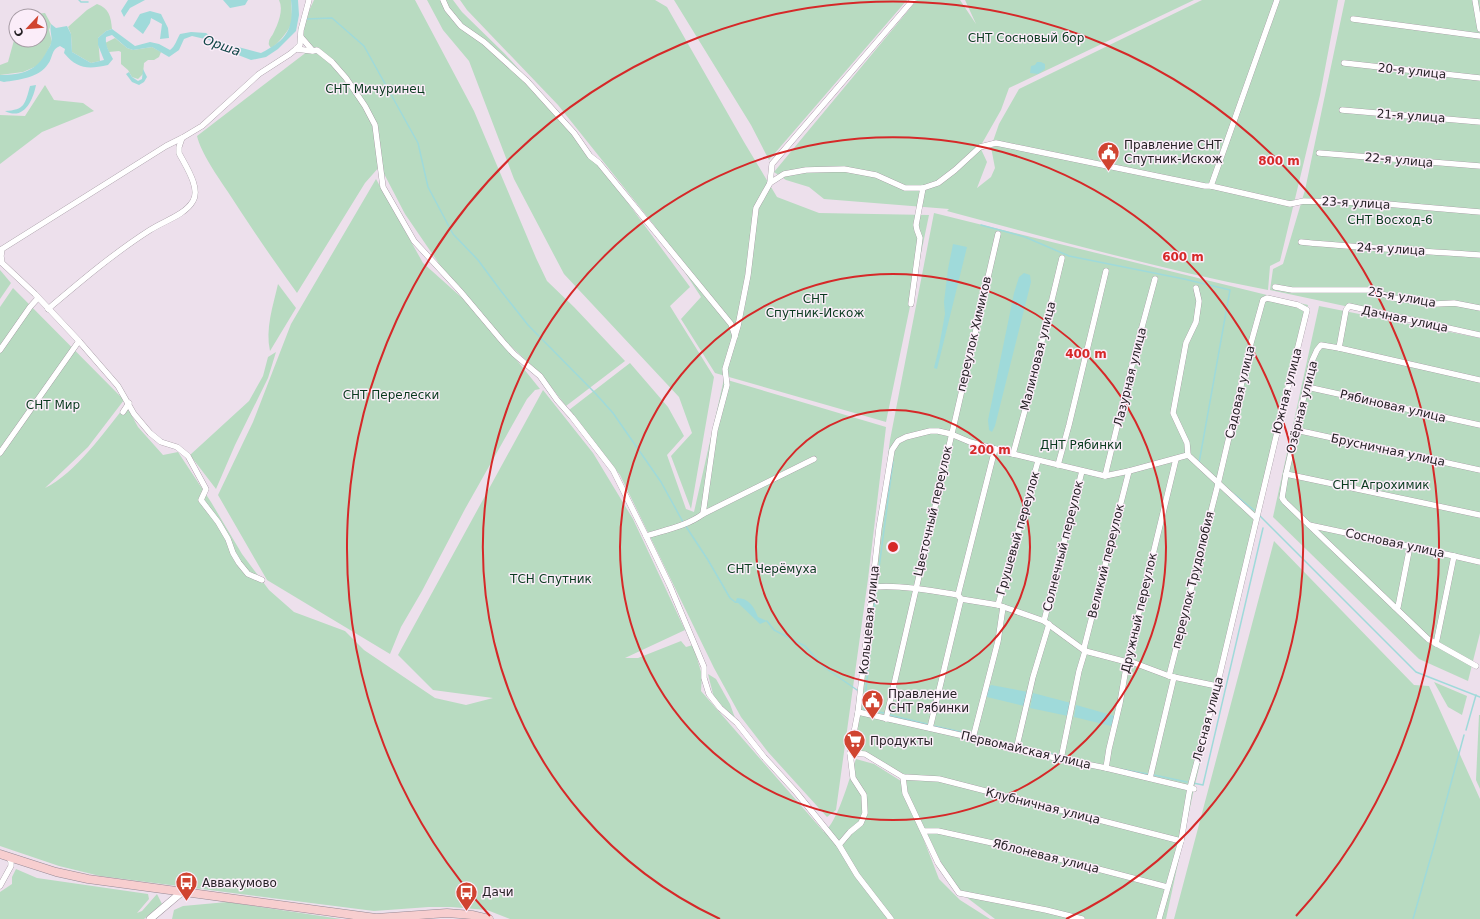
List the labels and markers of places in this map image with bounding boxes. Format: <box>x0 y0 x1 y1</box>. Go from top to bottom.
place label: Правление СНТ Спутник-Искож <box>1124 138 1223 166</box>
public building icon: Правление СНТ Спутник-Искож <box>1096 139 1122 172</box>
centre of rings <box>886 540 900 554</box>
place label: Правление СНТ Рябинки <box>888 687 969 715</box>
public building icon: Правление СНТ Рябинки <box>860 688 886 721</box>
supermarket icon: Продукты <box>841 728 867 761</box>
place label: Продукты <box>870 734 933 748</box>
bus stop icon: Аввакумово <box>174 870 200 903</box>
place label: Аввакумово <box>202 876 277 890</box>
bus stop icon: Дачи <box>454 879 480 912</box>
place label: Дачи <box>482 885 514 899</box>

